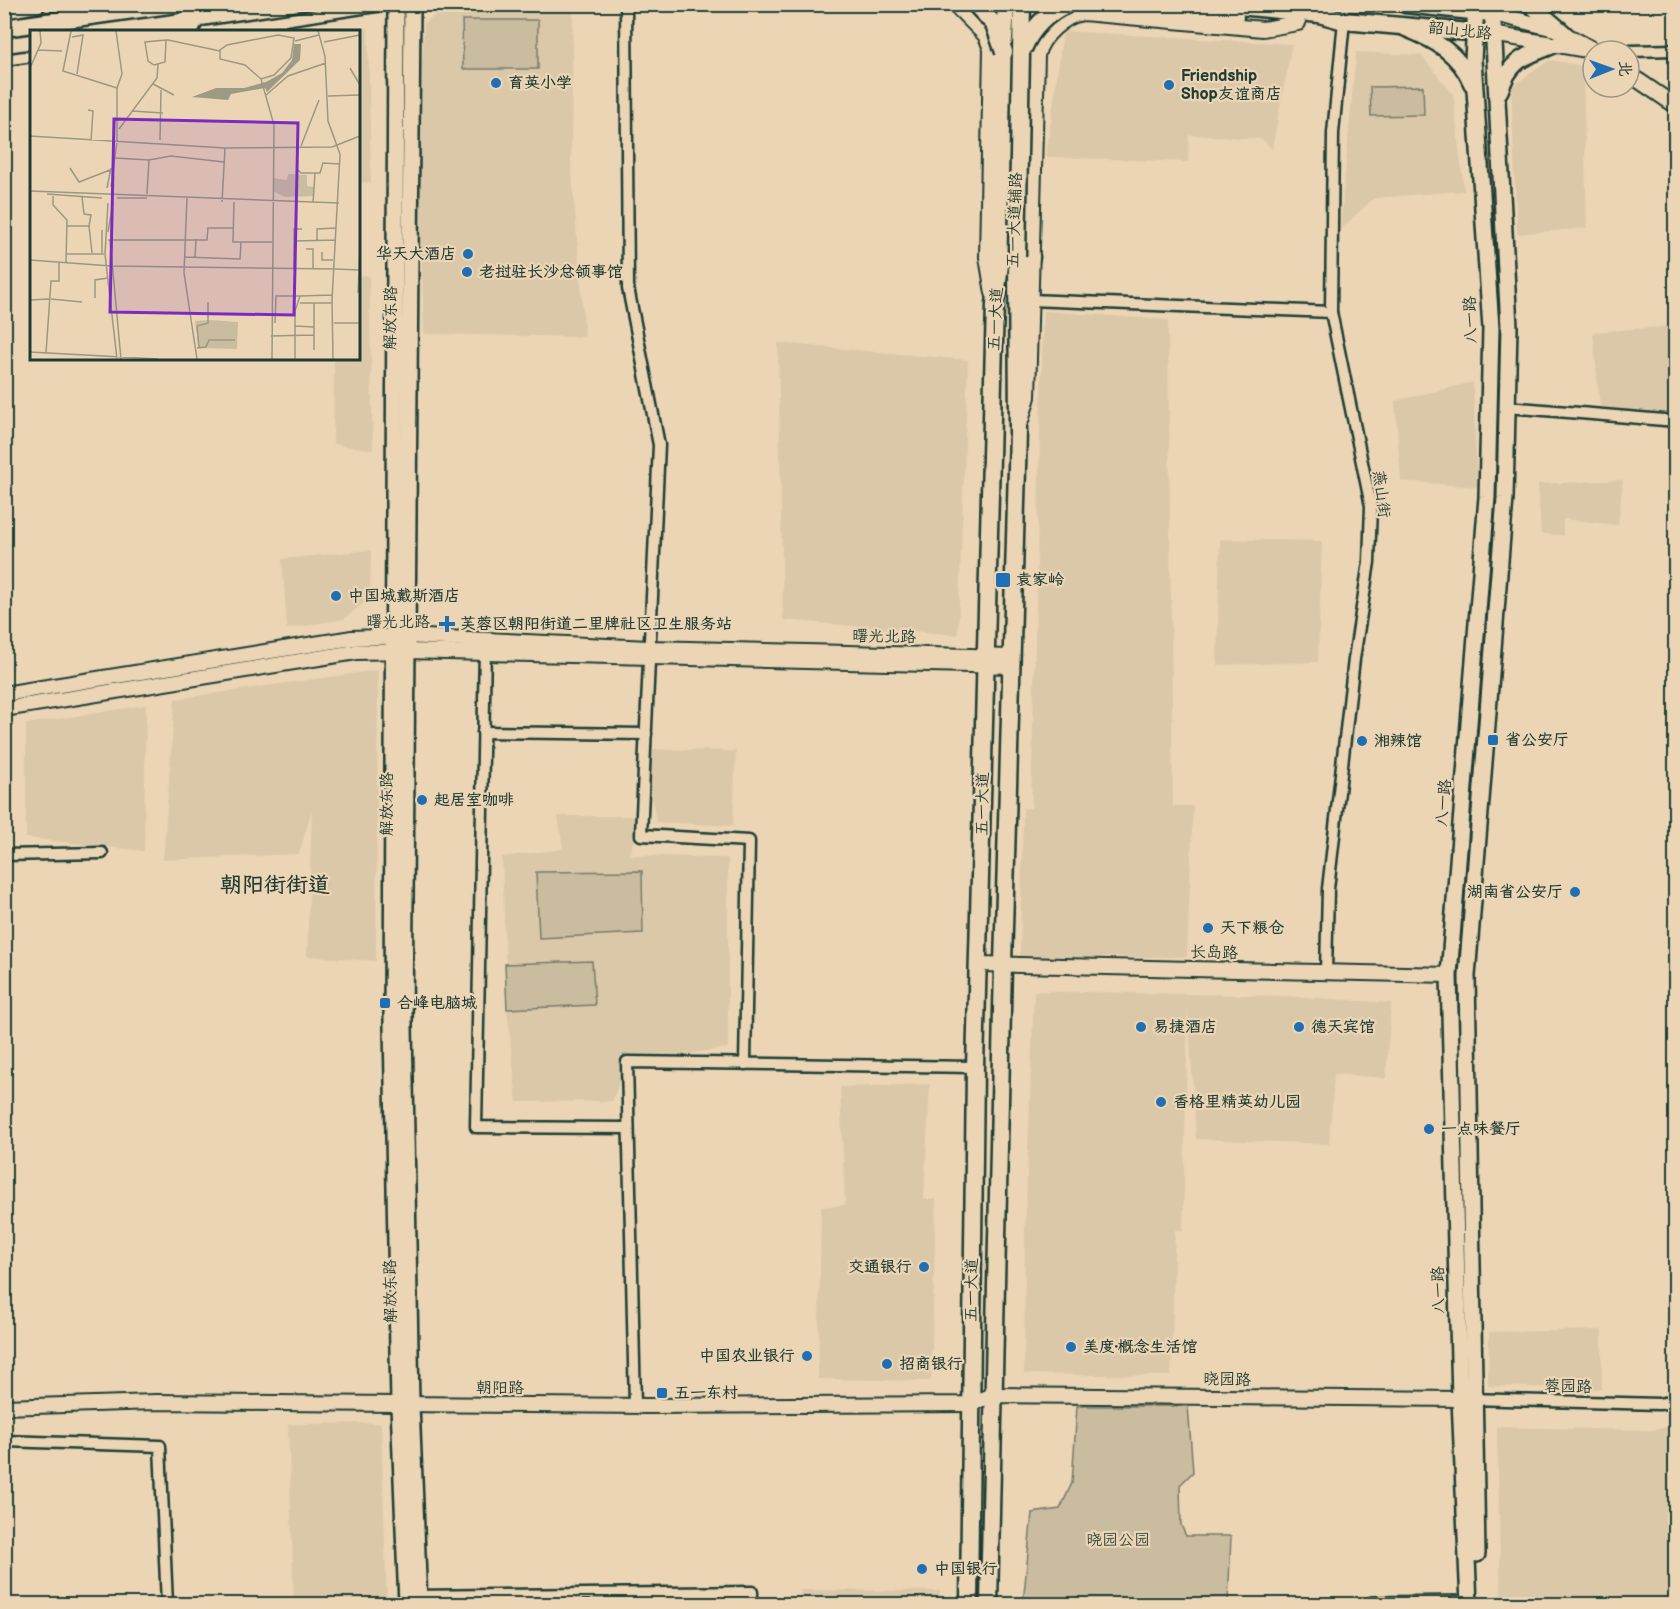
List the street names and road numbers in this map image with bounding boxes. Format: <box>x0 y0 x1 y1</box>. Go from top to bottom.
street label: 韶山北路 <box>1427 18 1493 44</box>
street label: 五一大道辅路 <box>1004 172 1026 268</box>
street label: 解放东路 <box>381 286 401 350</box>
street label: 五一大道 <box>985 287 1007 351</box>
street label: 八一路 <box>1461 296 1481 344</box>
street label: 燕山街 <box>1369 469 1393 519</box>
street label: 曙光北路 <box>366 613 430 632</box>
street label: 曙光北路 <box>852 627 916 647</box>
street label: 解放东路 <box>378 772 397 836</box>
street label: 五一大道 <box>973 772 993 836</box>
street label: 八一路 <box>1432 778 1456 828</box>
street label: 长岛路 <box>1190 943 1238 963</box>
street label: 五一大道 <box>962 1258 982 1322</box>
street label: 解放东路 <box>381 1259 401 1323</box>
street label: 八一路 <box>1429 1266 1449 1314</box>
street label: 晓园路 <box>1203 1370 1251 1390</box>
street label: 蓉园路 <box>1544 1377 1592 1397</box>
street label: 朝阳路 <box>476 1379 524 1398</box>

